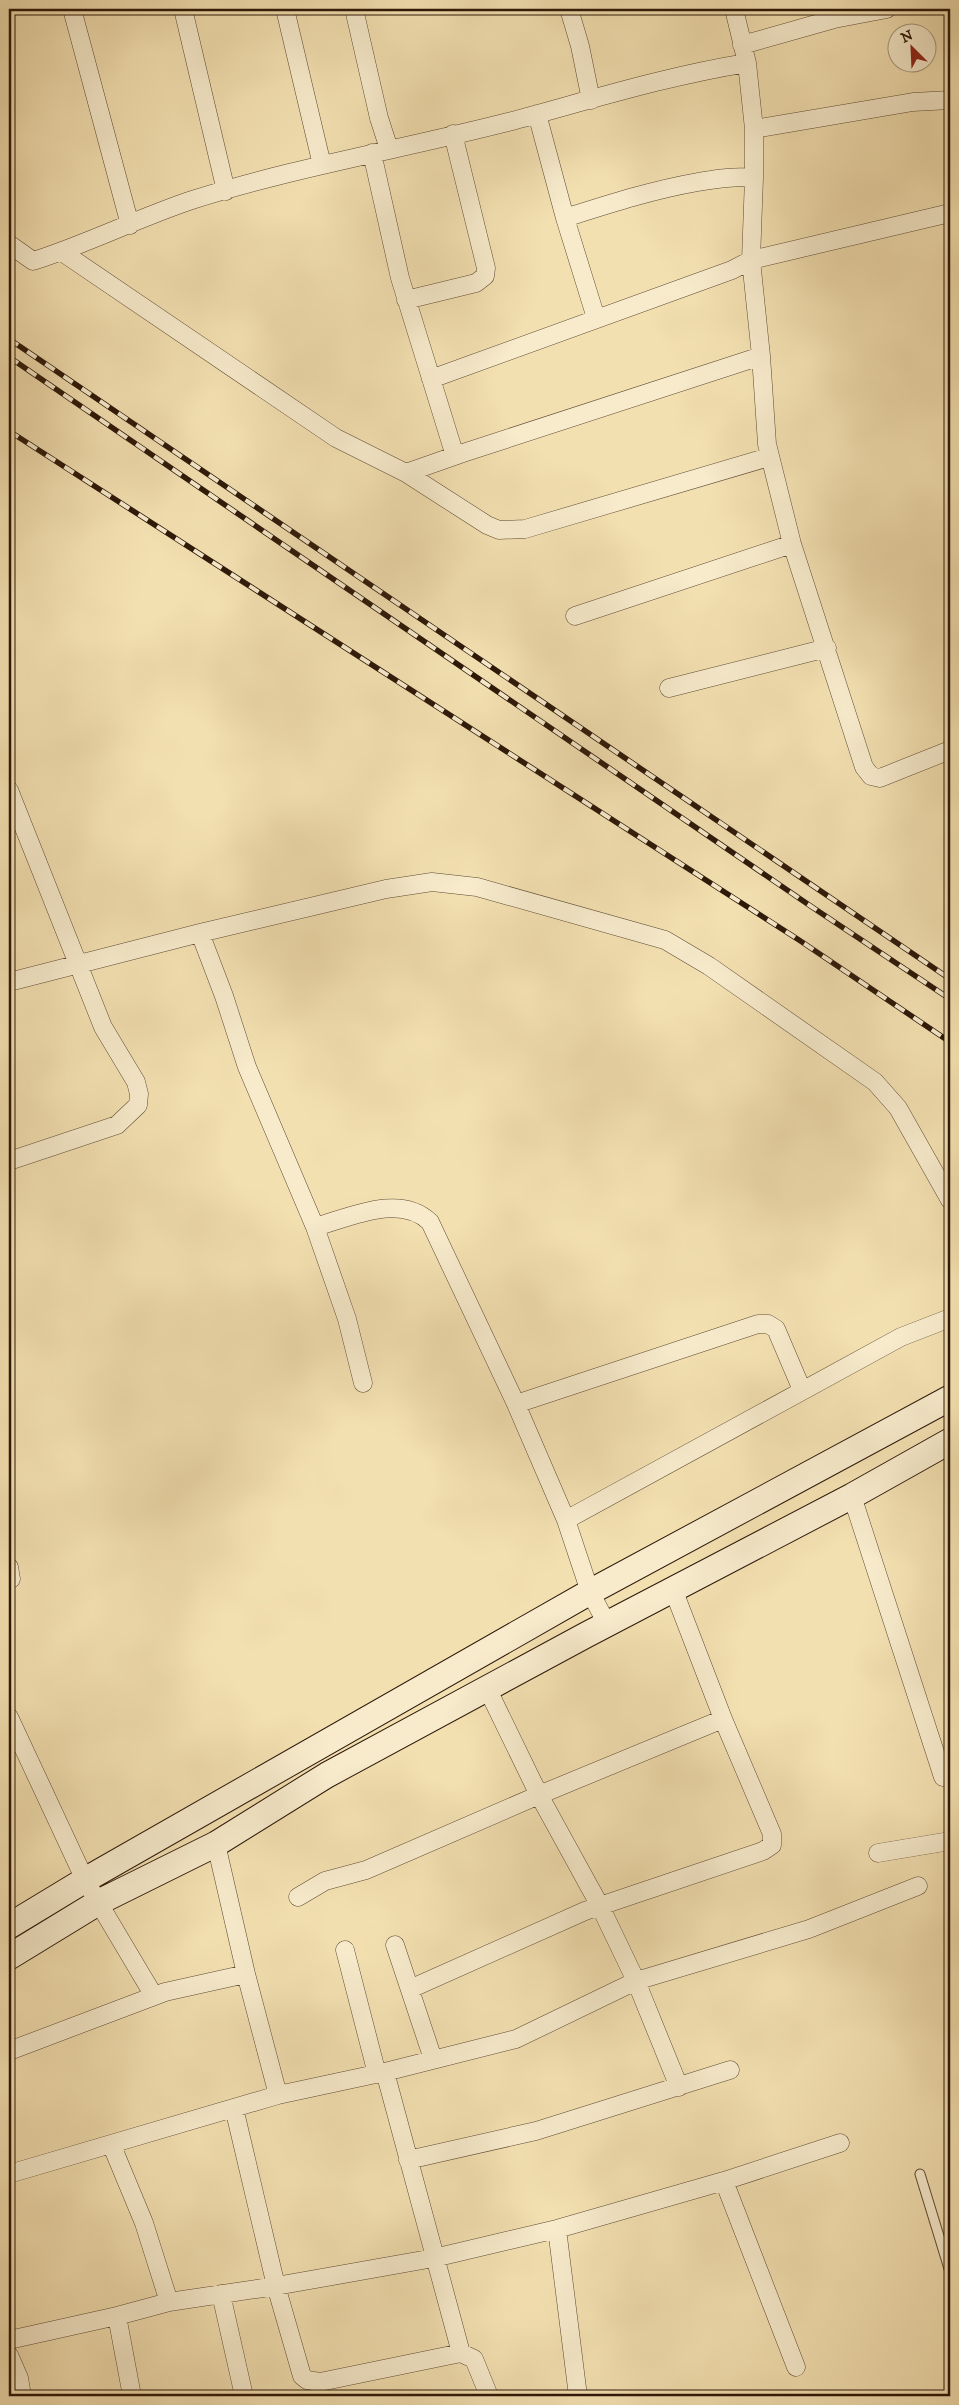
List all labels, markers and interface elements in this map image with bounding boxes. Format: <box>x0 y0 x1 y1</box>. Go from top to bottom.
north arrow <box>886 22 936 72</box>
text: N <box>898 26 916 48</box>

